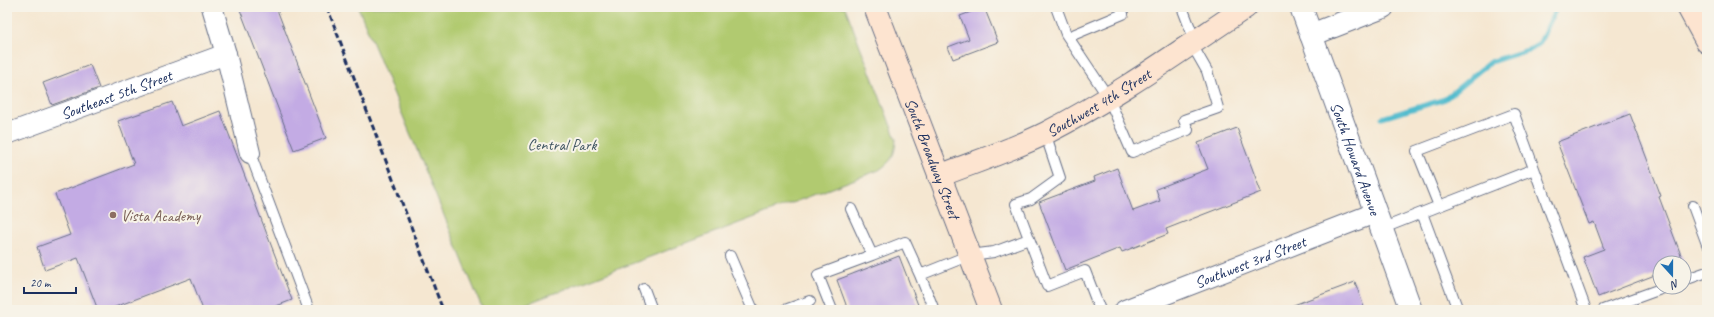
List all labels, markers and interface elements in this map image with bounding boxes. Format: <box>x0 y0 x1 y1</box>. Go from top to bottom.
street label: Southwest 4th Street <box>1043 64 1156 142</box>
street label: Southeast 5th Street <box>58 65 176 125</box>
street label: South Broadway Street <box>900 96 965 224</box>
street label: South Howard Avenue <box>1325 100 1385 219</box>
park label: Central Park <box>528 135 598 155</box>
place label: Vista Academy <box>121 206 202 226</box>
marker: Vista Academy <box>108 210 118 220</box>
street label: Southwest 3rd Street <box>1192 231 1310 293</box>
north arrow <box>1652 255 1692 295</box>
scale bar <box>24 269 76 295</box>
text: 20 m <box>30 275 52 291</box>
text: N <box>1668 277 1681 293</box>

